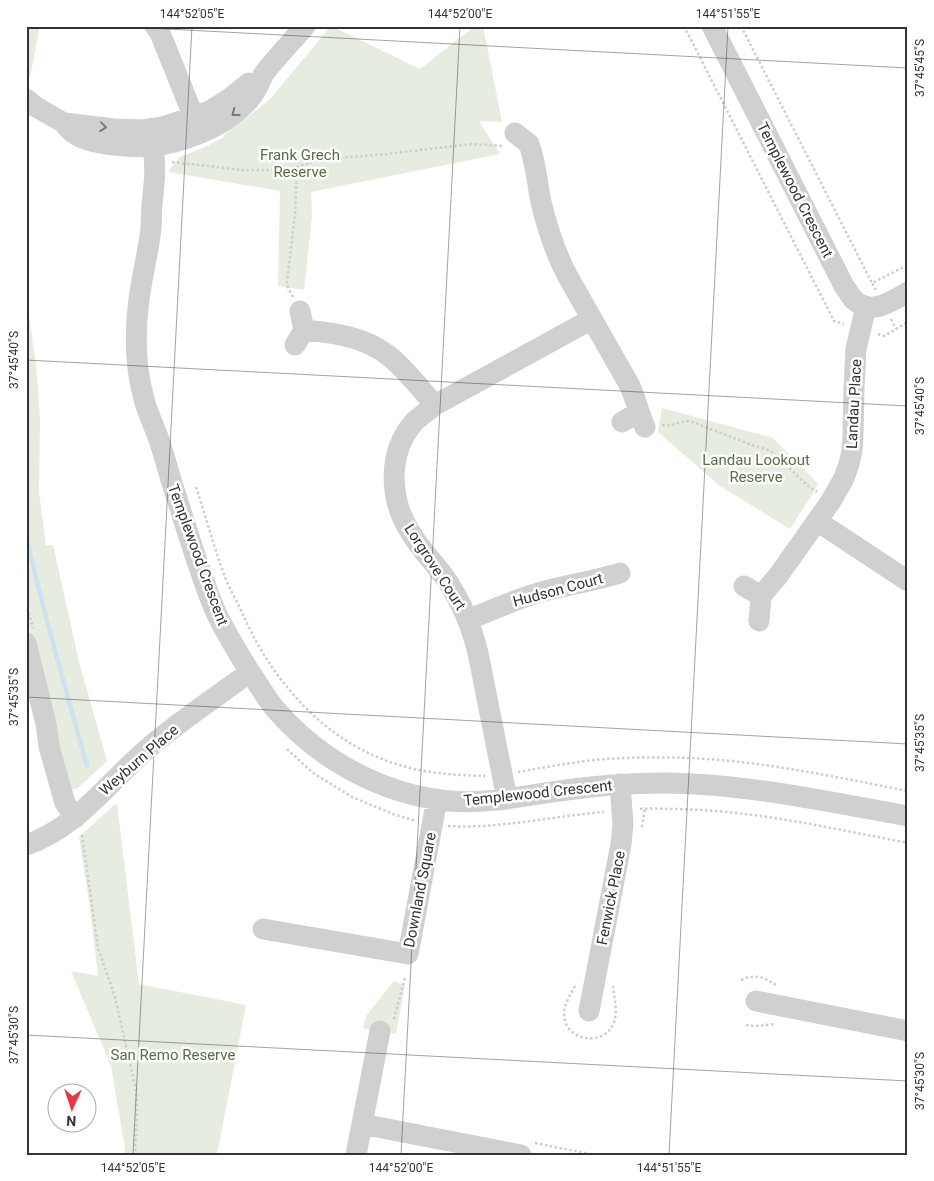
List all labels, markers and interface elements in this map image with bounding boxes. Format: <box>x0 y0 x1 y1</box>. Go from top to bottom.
text: 144°52'05"E <box>160 7 224 21</box>
text: 144°52'00"E <box>428 7 492 21</box>
text: 144°51'55"E <box>696 7 760 21</box>
text: 37°45'45"S <box>913 39 927 97</box>
one-way arrow <box>232 107 241 116</box>
street label: Templewood Crescent <box>753 119 837 261</box>
one-way arrow <box>99 122 108 132</box>
park label: Frank Grech Reserve <box>260 146 340 181</box>
text: 37°45'40"S <box>7 331 21 389</box>
street label: Landau Place <box>843 358 865 450</box>
text: 37°45'40"S <box>913 377 927 435</box>
park label: Landau Lookout Reserve <box>702 451 810 486</box>
street label: Templewood Crescent <box>164 482 232 628</box>
street label: Lorgrove Court <box>400 521 470 614</box>
street label: Hudson Court <box>511 569 605 611</box>
text: 37°45'35"S <box>7 668 21 726</box>
text: 37°45'35"S <box>913 714 927 772</box>
street label: Weyburn Place <box>96 721 182 799</box>
street label: Templewood Crescent <box>463 776 613 810</box>
street label: Downland Square <box>400 831 440 949</box>
street label: Fenwick Place <box>593 849 629 947</box>
text: 37°45'30"S <box>7 1006 21 1064</box>
park label: San Remo Reserve <box>111 1046 236 1064</box>
text: 37°45'30"S <box>913 1052 927 1110</box>
north arrow <box>48 1084 98 1134</box>
text: N <box>66 1113 77 1129</box>
text: 144°52'05"E <box>101 1161 165 1175</box>
text: 144°52'00"E <box>369 1161 433 1175</box>
text: 144°51'55"E <box>637 1161 701 1175</box>

